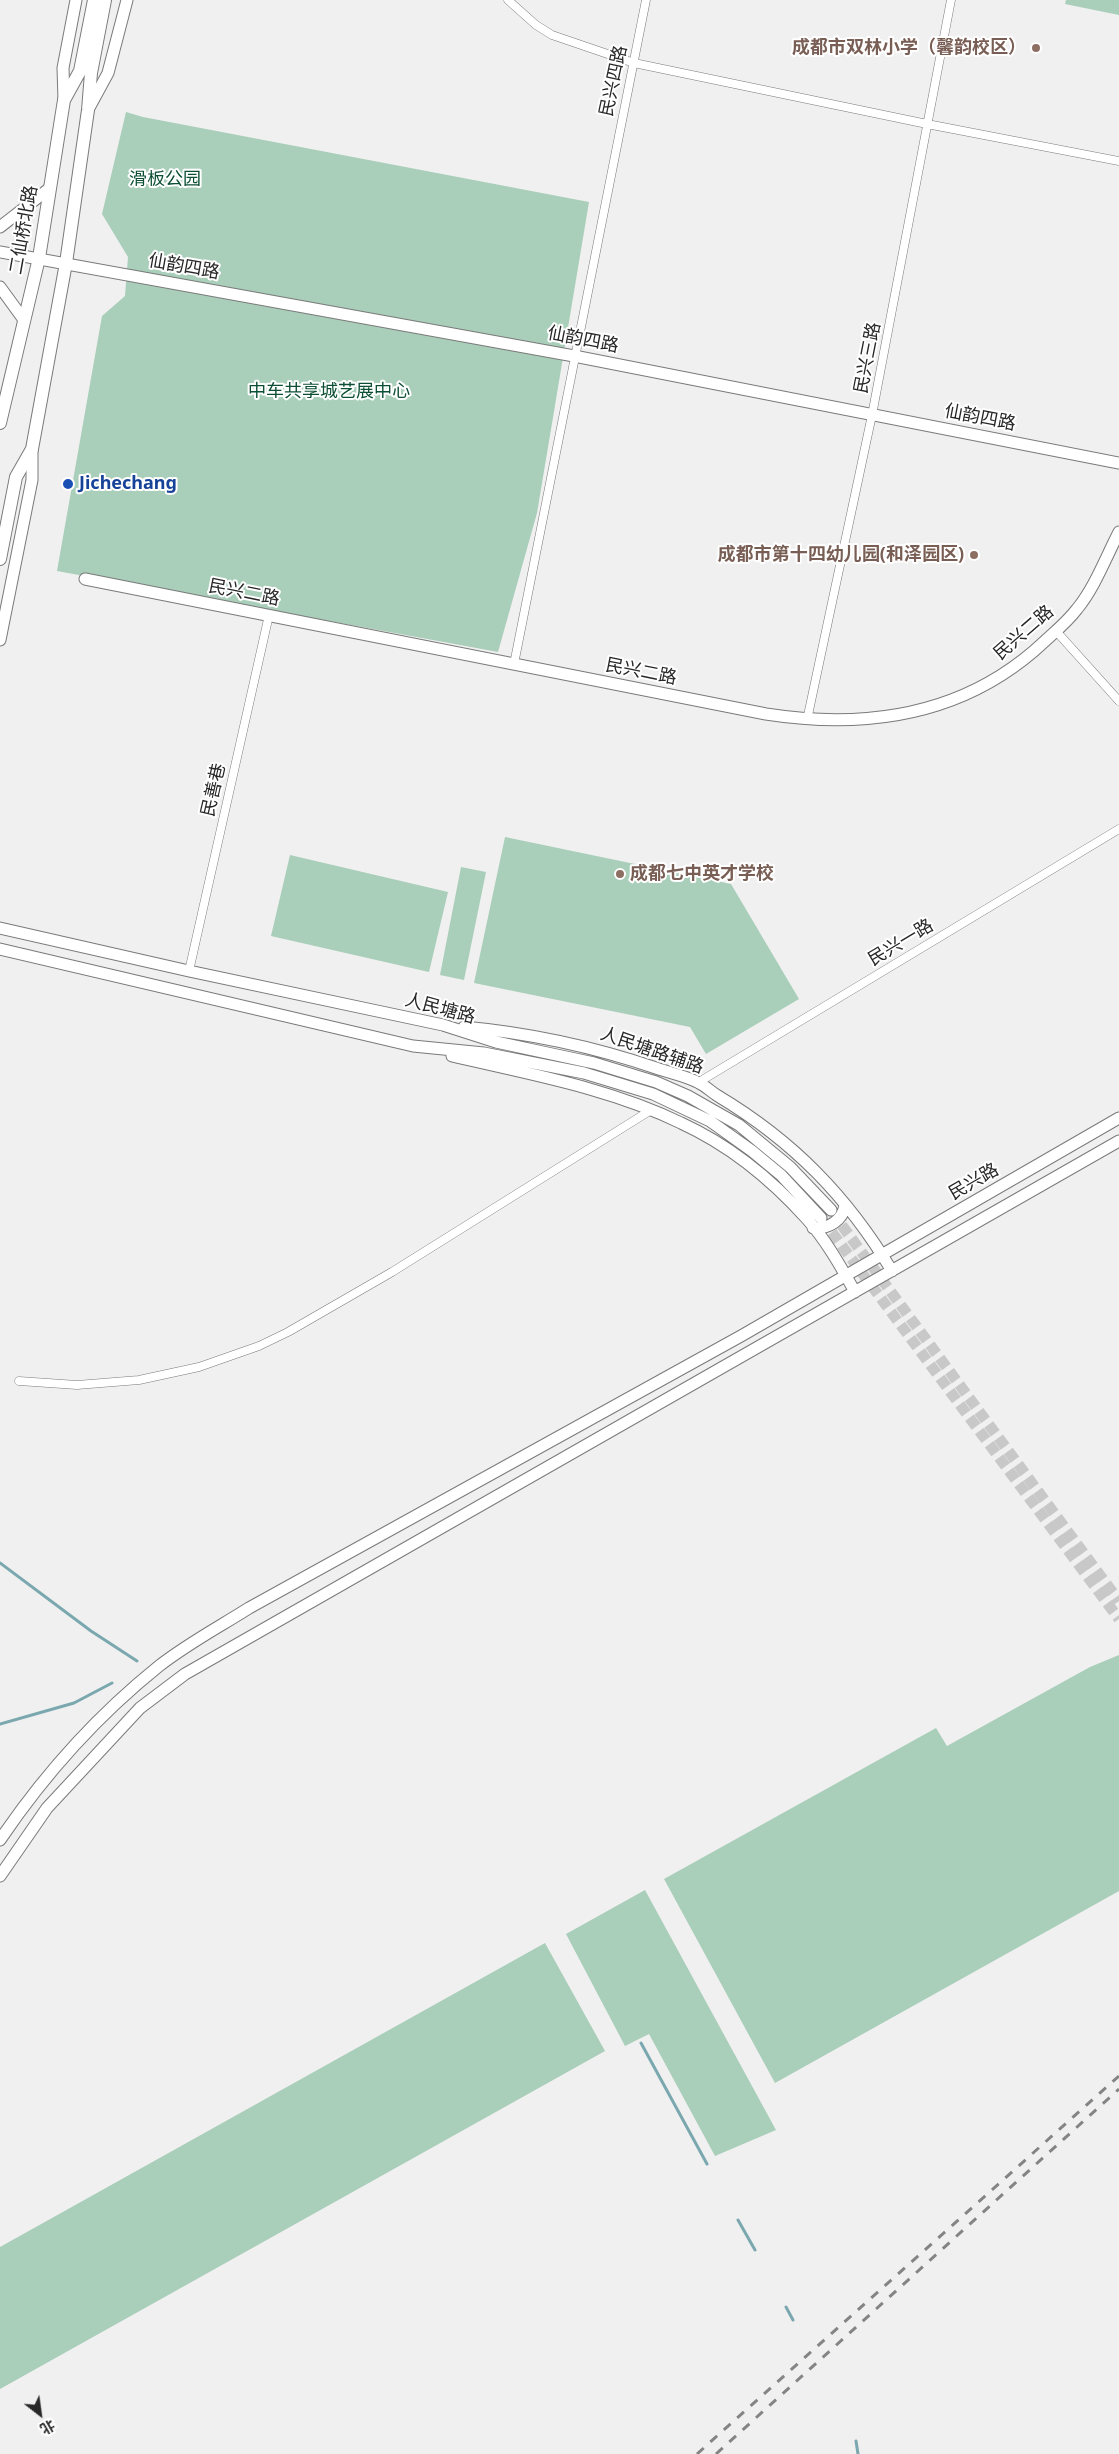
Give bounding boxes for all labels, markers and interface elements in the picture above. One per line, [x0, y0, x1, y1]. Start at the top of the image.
place label: 成都市双林小学（馨韵校区） [792, 37, 1026, 59]
marker: 成都市双林小学（馨韵校区） [1030, 42, 1042, 54]
street label: 民兴四路 [596, 44, 632, 118]
park label: 滑板公园 [129, 169, 201, 191]
street label: 二仙桥北路 [6, 184, 42, 276]
street label: 仙韵四路 [147, 250, 221, 284]
street label: 民兴三路 [851, 321, 885, 395]
street label: 仙韵四路 [546, 323, 620, 357]
park label: 中车共享城艺展中心 [248, 381, 410, 403]
street label: 仙韵四路 [943, 401, 1017, 435]
place label: Jichechang [79, 473, 177, 495]
marker: Jichechang [61, 477, 75, 491]
place label: 成都市第十四幼儿园(和泽园区) [718, 544, 964, 566]
marker: 成都市第十四幼儿园(和泽园区) [968, 549, 980, 561]
street label: 民兴二路 [207, 576, 281, 610]
street label: 民兴二路 [990, 601, 1058, 665]
street label: 民兴二路 [604, 655, 678, 689]
street label: 民善巷 [197, 761, 231, 819]
place label: 成都七中英才学校 [630, 863, 774, 885]
marker: 成都七中英才学校 [614, 868, 626, 880]
street label: 民兴一路 [865, 915, 937, 971]
street label: 人民塘路 [402, 989, 478, 1029]
street label: 人民塘路辅路 [597, 1023, 707, 1079]
street label: 民兴路 [945, 1159, 1003, 1205]
north arrow [15, 2389, 65, 2439]
text: 北 [37, 2416, 59, 2439]

